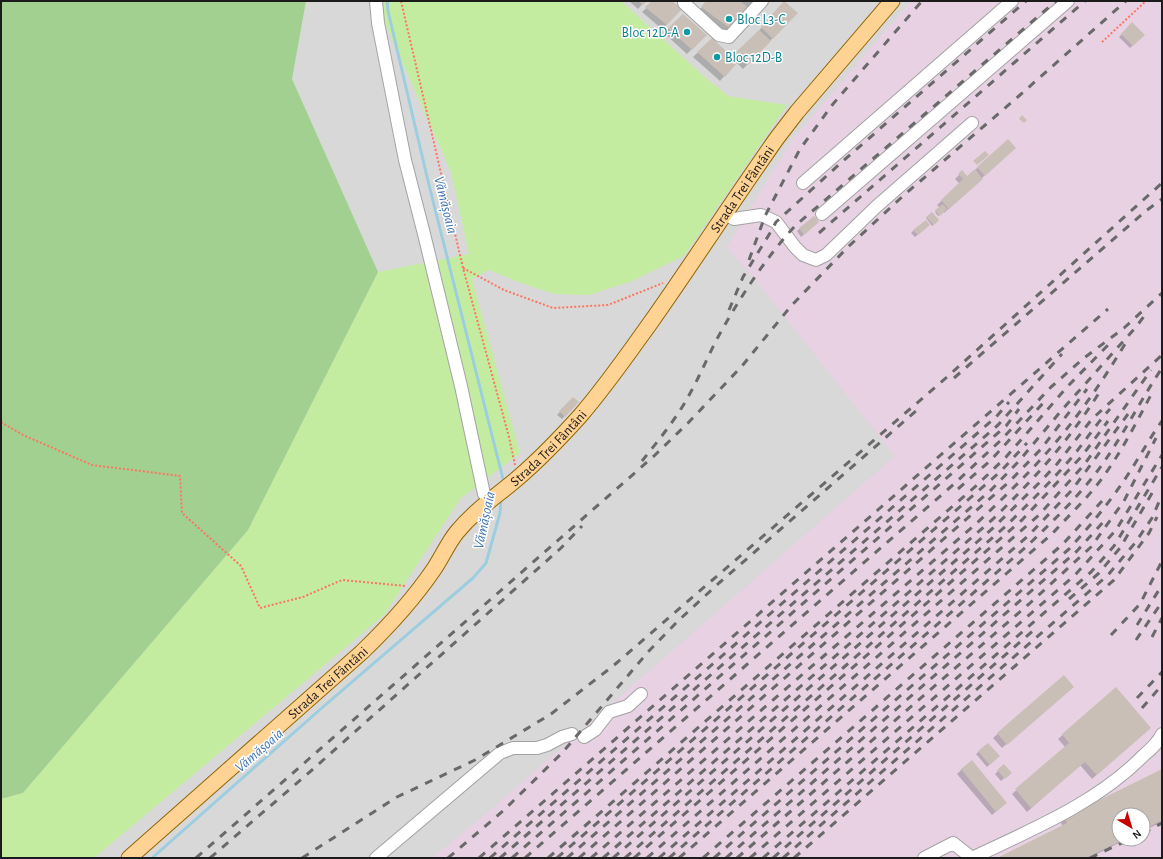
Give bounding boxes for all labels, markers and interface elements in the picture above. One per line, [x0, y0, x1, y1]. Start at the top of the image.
place label: Bloc L3-C [737, 13, 786, 27]
marker: Bloc L3-C [724, 14, 734, 24]
place label: Bloc 12D-A [622, 26, 679, 40]
marker: Bloc 12D-A [682, 27, 692, 37]
place label: Bloc 12D-B [725, 51, 782, 65]
marker: Bloc 12D-B [712, 52, 722, 62]
street label: Strada Trei Fântâni [708, 144, 777, 235]
water label: Vămășoaia [430, 175, 460, 236]
street label: Strada Trei Fântâni [508, 408, 590, 489]
water label: Vămășoaia [471, 490, 499, 550]
street label: Strada Trei Fântâni [286, 644, 371, 722]
water label: Vămășoaia [232, 726, 287, 776]
north arrow [1111, 807, 1151, 847]
text: N [1130, 828, 1143, 841]

